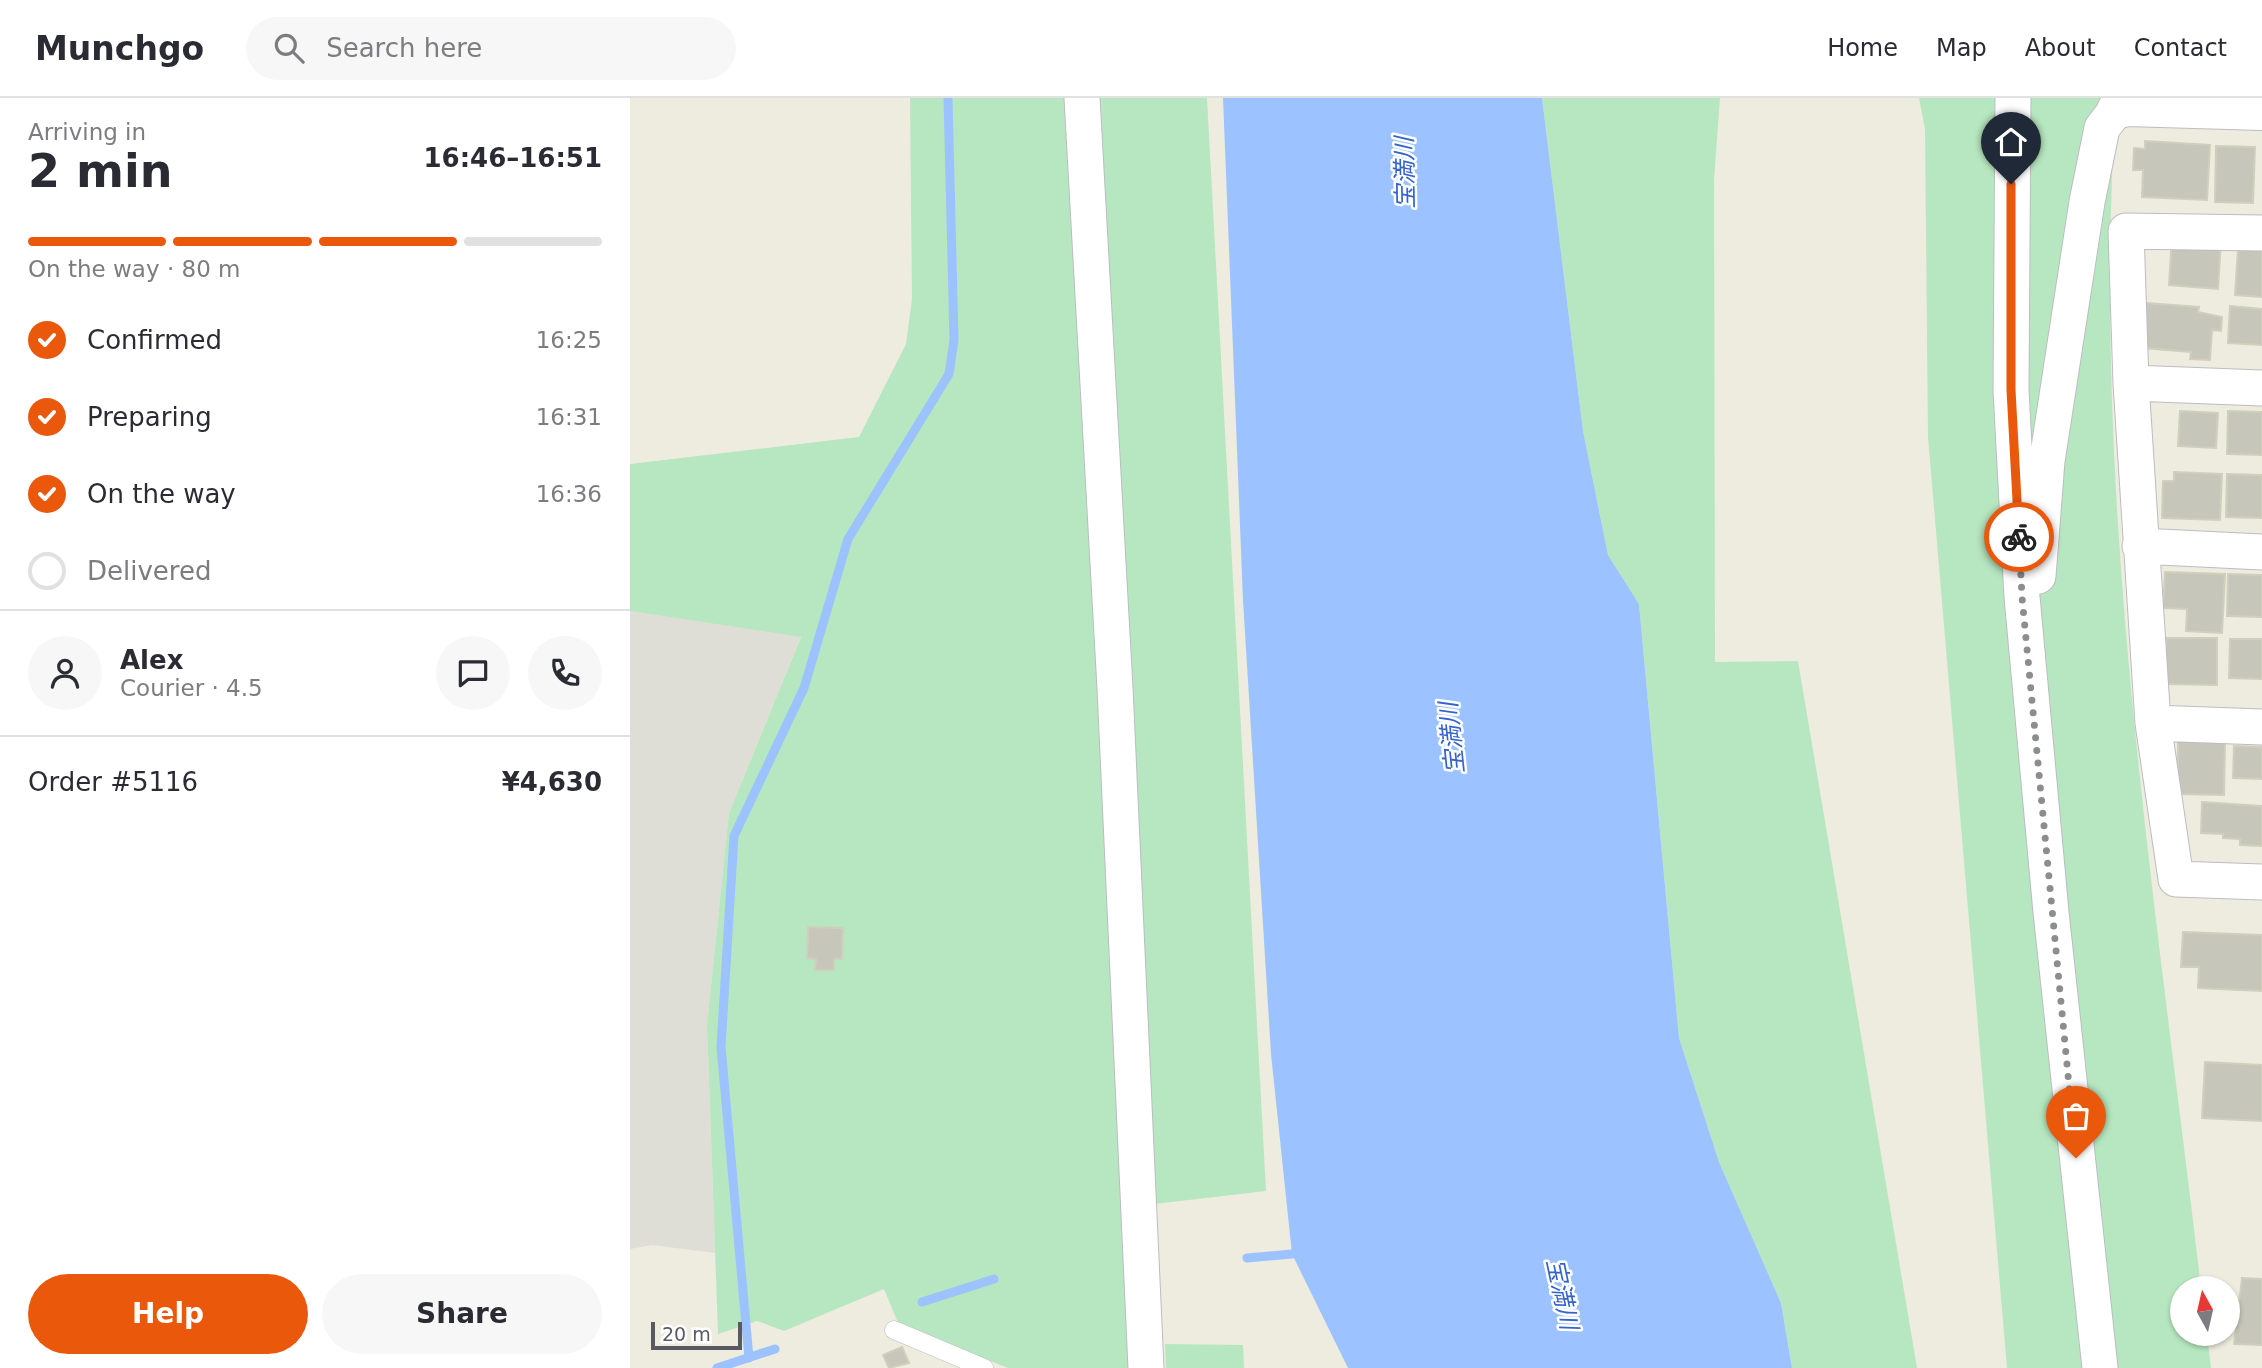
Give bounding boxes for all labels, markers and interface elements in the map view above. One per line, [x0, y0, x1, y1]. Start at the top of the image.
search box [246, 17, 736, 80]
text: Munchgo [35, 29, 204, 68]
icon: search [270, 29, 308, 67]
text: Search here [326, 33, 482, 63]
text: Home [1827, 34, 1898, 62]
text: Map [1936, 34, 1987, 62]
text: About [2025, 34, 2096, 62]
text: Contact [2134, 34, 2227, 62]
pin [1981, 112, 2041, 184]
text: Arriving in [28, 119, 146, 145]
icon: home [1992, 123, 2030, 161]
water label: 宝満川 [1390, 134, 1420, 209]
text: 16:46–16:51 [423, 143, 602, 173]
text: 2 min [28, 144, 172, 198]
text: On the way · 80 m [28, 256, 240, 282]
icon: check [28, 321, 66, 359]
text: Confirmed [87, 325, 222, 355]
text: 16:25 [536, 327, 602, 353]
icon: check [28, 398, 66, 436]
text: Preparing [87, 402, 212, 432]
text: 16:31 [536, 404, 602, 430]
icon: check [28, 475, 66, 513]
text: On the way [87, 479, 236, 509]
text: 16:36 [536, 481, 602, 507]
courier [1984, 502, 2054, 572]
icon: bike [2000, 518, 2038, 556]
text: Delivered [87, 556, 211, 586]
button: person [28, 636, 102, 710]
button: chat [436, 636, 510, 710]
button: phone [528, 636, 602, 710]
text: Alex [120, 645, 183, 675]
text: Courier · 4.5 [120, 675, 263, 701]
water label: 宝満川 [1434, 698, 1470, 775]
text: Order #5116 [28, 767, 198, 797]
text: ¥4,630 [502, 767, 602, 797]
pin [2046, 1086, 2106, 1158]
icon: bag [2057, 1097, 2095, 1135]
water label: 宝満川 [1541, 1256, 1584, 1335]
button: Help [28, 1274, 308, 1354]
button: Share [322, 1274, 602, 1354]
north arrow [2170, 1276, 2240, 1346]
map controls [2170, 1276, 2240, 1346]
scale bar [651, 1319, 742, 1351]
text: 20 m [662, 1323, 711, 1345]

